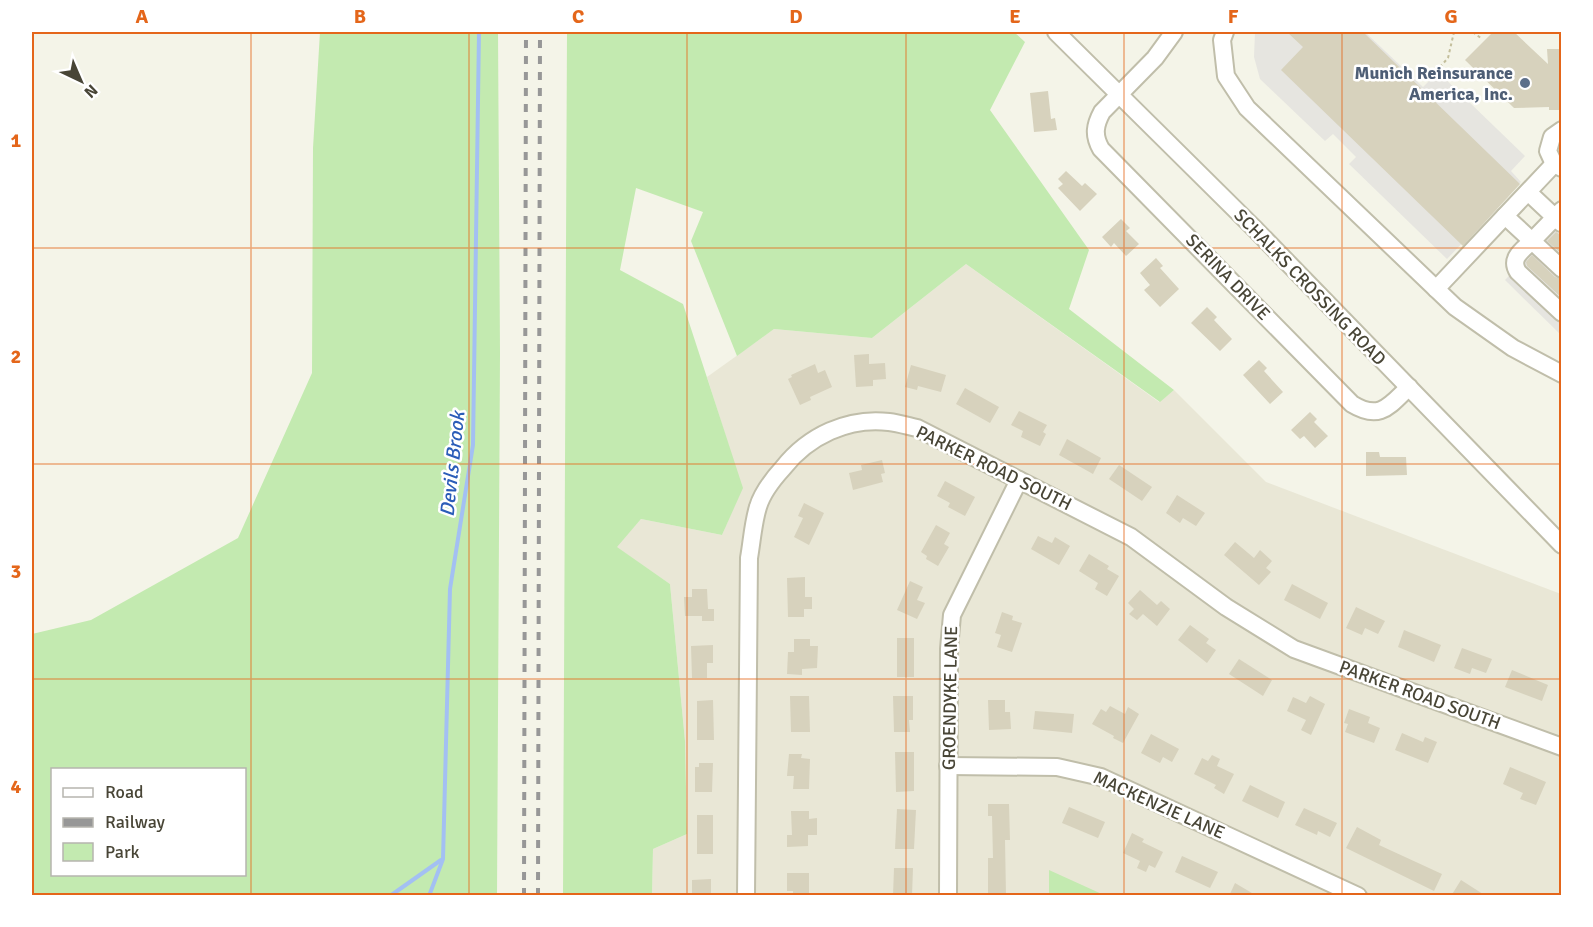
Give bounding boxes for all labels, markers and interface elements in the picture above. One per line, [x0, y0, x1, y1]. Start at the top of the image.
text: A [136, 4, 149, 29]
text: B [354, 4, 366, 29]
text: C [572, 4, 584, 29]
text: D [789, 4, 803, 29]
text: E [1009, 4, 1021, 29]
text: F [1228, 4, 1239, 29]
text: G [1444, 4, 1458, 29]
north arrow [51, 51, 111, 111]
place label: Munich Reinsurance America, Inc. [1354, 62, 1513, 105]
marker: Munich Reinsurance America, Inc. [1518, 76, 1532, 90]
text: N [80, 80, 102, 102]
text: 1 [11, 128, 22, 153]
street label: SCHALKS CROSSING ROAD [1230, 204, 1390, 370]
street label: SERINA DRIVE [1181, 229, 1275, 325]
text: 2 [11, 344, 21, 369]
water label: Devils Brook [435, 408, 471, 518]
street label: PARKER ROAD SOUTH [913, 421, 1075, 515]
text: 3 [11, 559, 21, 584]
street label: GROENDYKE LANE [938, 626, 962, 770]
street label: PARKER ROAD SOUTH [1336, 656, 1504, 734]
street label: MACKENZIE LANE [1090, 766, 1228, 844]
legend [51, 768, 246, 876]
text: 4 [11, 774, 22, 799]
text: Road [105, 781, 144, 803]
text: Railway [105, 811, 166, 833]
text: Park [105, 841, 140, 863]

